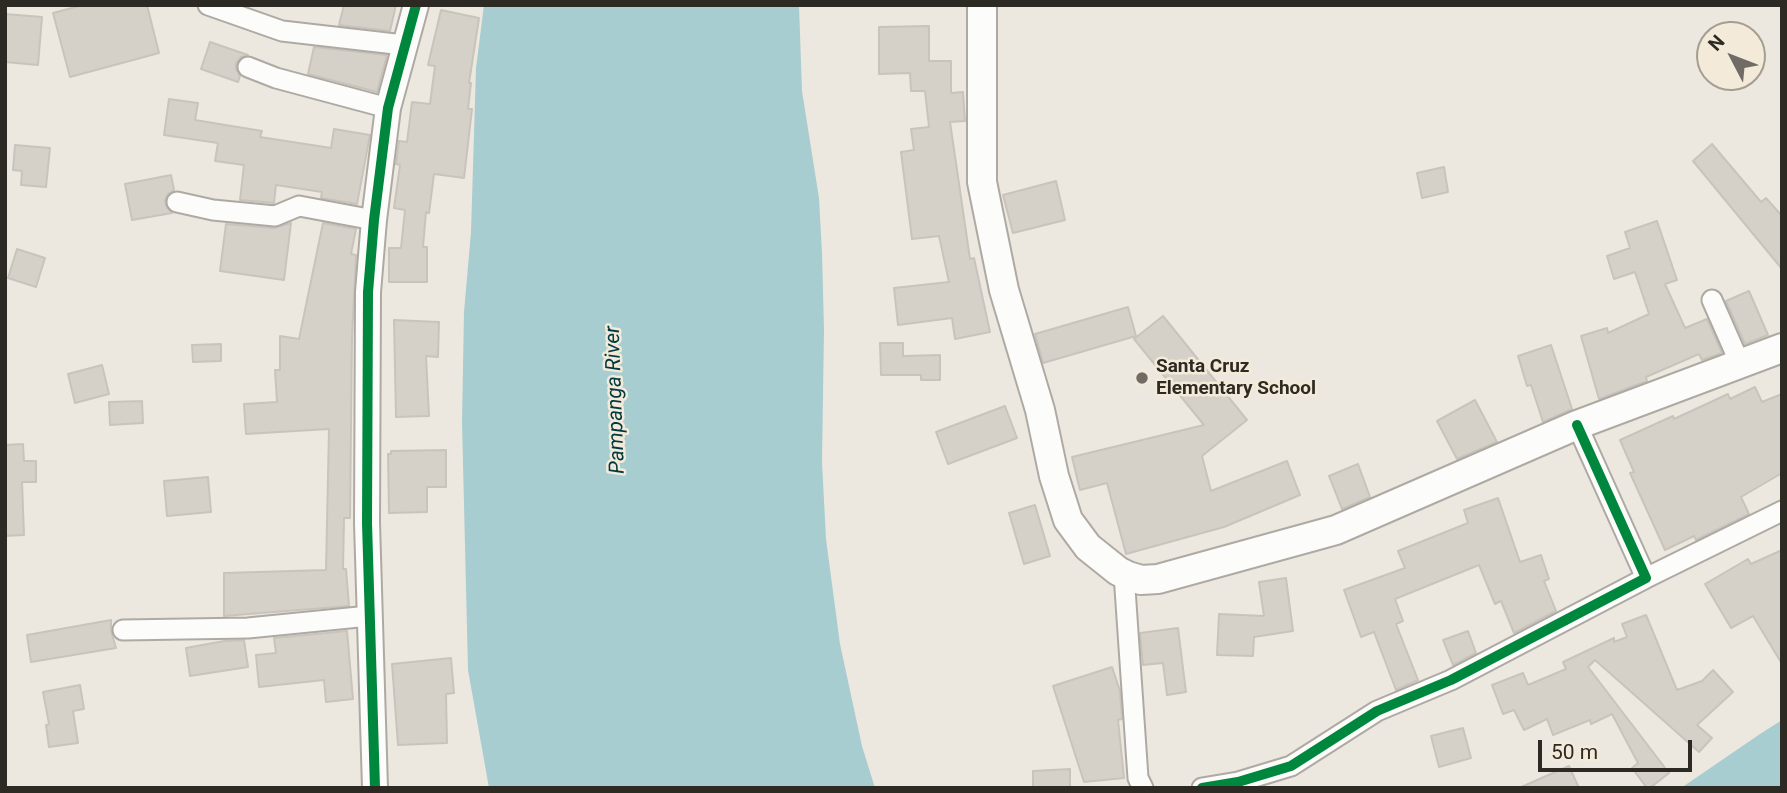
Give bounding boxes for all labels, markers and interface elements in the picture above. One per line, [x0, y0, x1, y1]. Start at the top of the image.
north arrow [1696, 21, 1766, 91]
text: N [1703, 30, 1730, 56]
water label: Pampanga River [601, 326, 631, 474]
place label: Santa Cruz Elementary School [1156, 356, 1316, 400]
marker: Santa Cruz Elementary School [1134, 370, 1150, 386]
scale bar [1542, 726, 1696, 770]
text: 50 m [1551, 740, 1598, 764]

